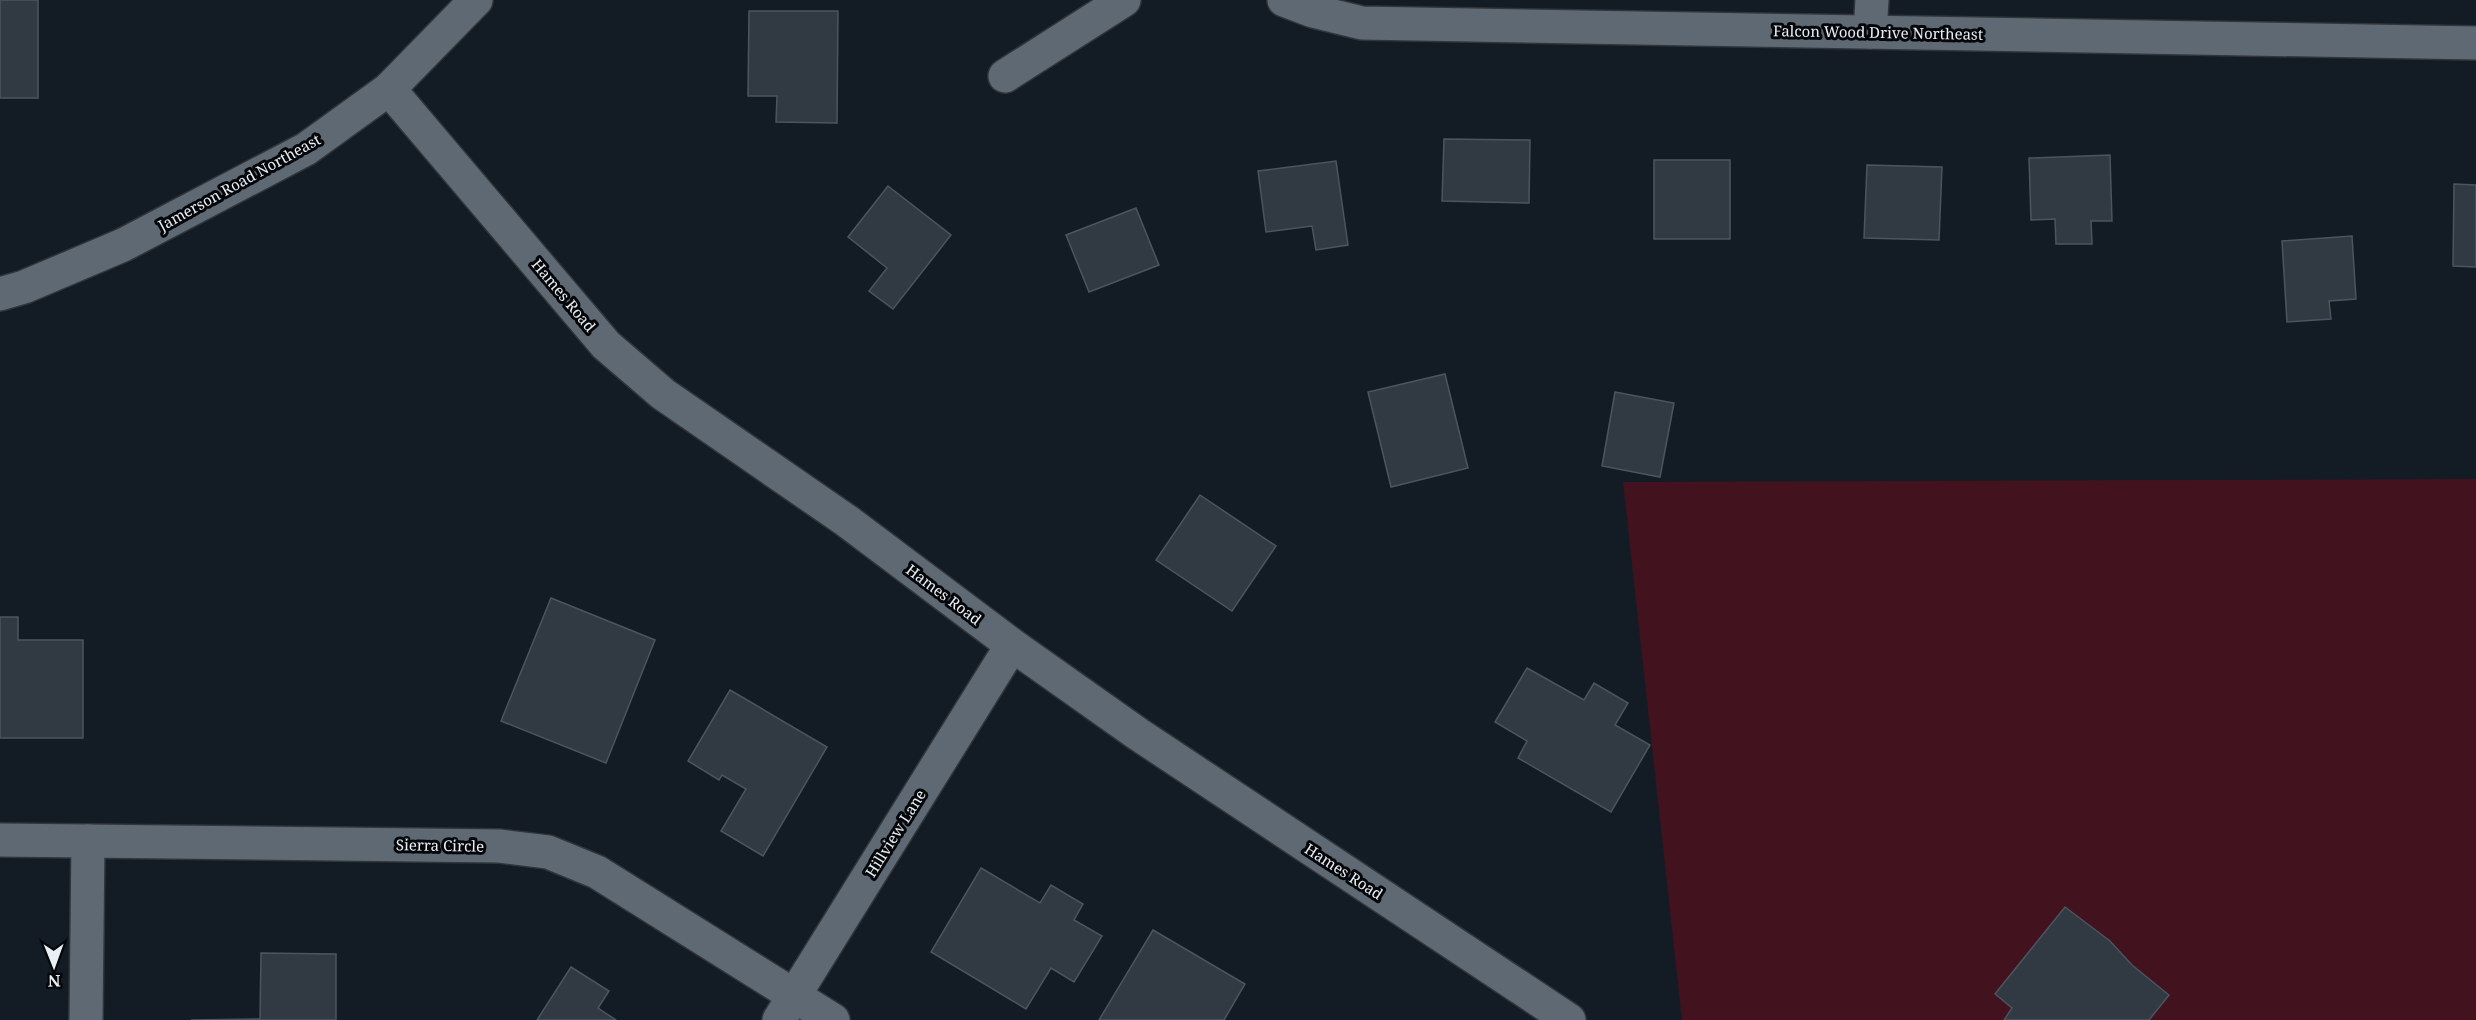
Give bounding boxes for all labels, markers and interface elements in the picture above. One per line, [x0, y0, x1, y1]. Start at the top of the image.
street label: Falcon Wood Drive Northeast [1773, 20, 1983, 44]
street label: Jamerson Road Northeast [153, 129, 324, 235]
street label: Hames Road [528, 254, 600, 336]
street label: Hames Road [902, 559, 986, 629]
street label: Hillview Lane [860, 785, 930, 881]
street label: Sierra Circle [396, 834, 484, 856]
street label: Hames Road [1301, 838, 1387, 904]
north arrow [24, 936, 84, 996]
text: N [47, 970, 61, 992]

